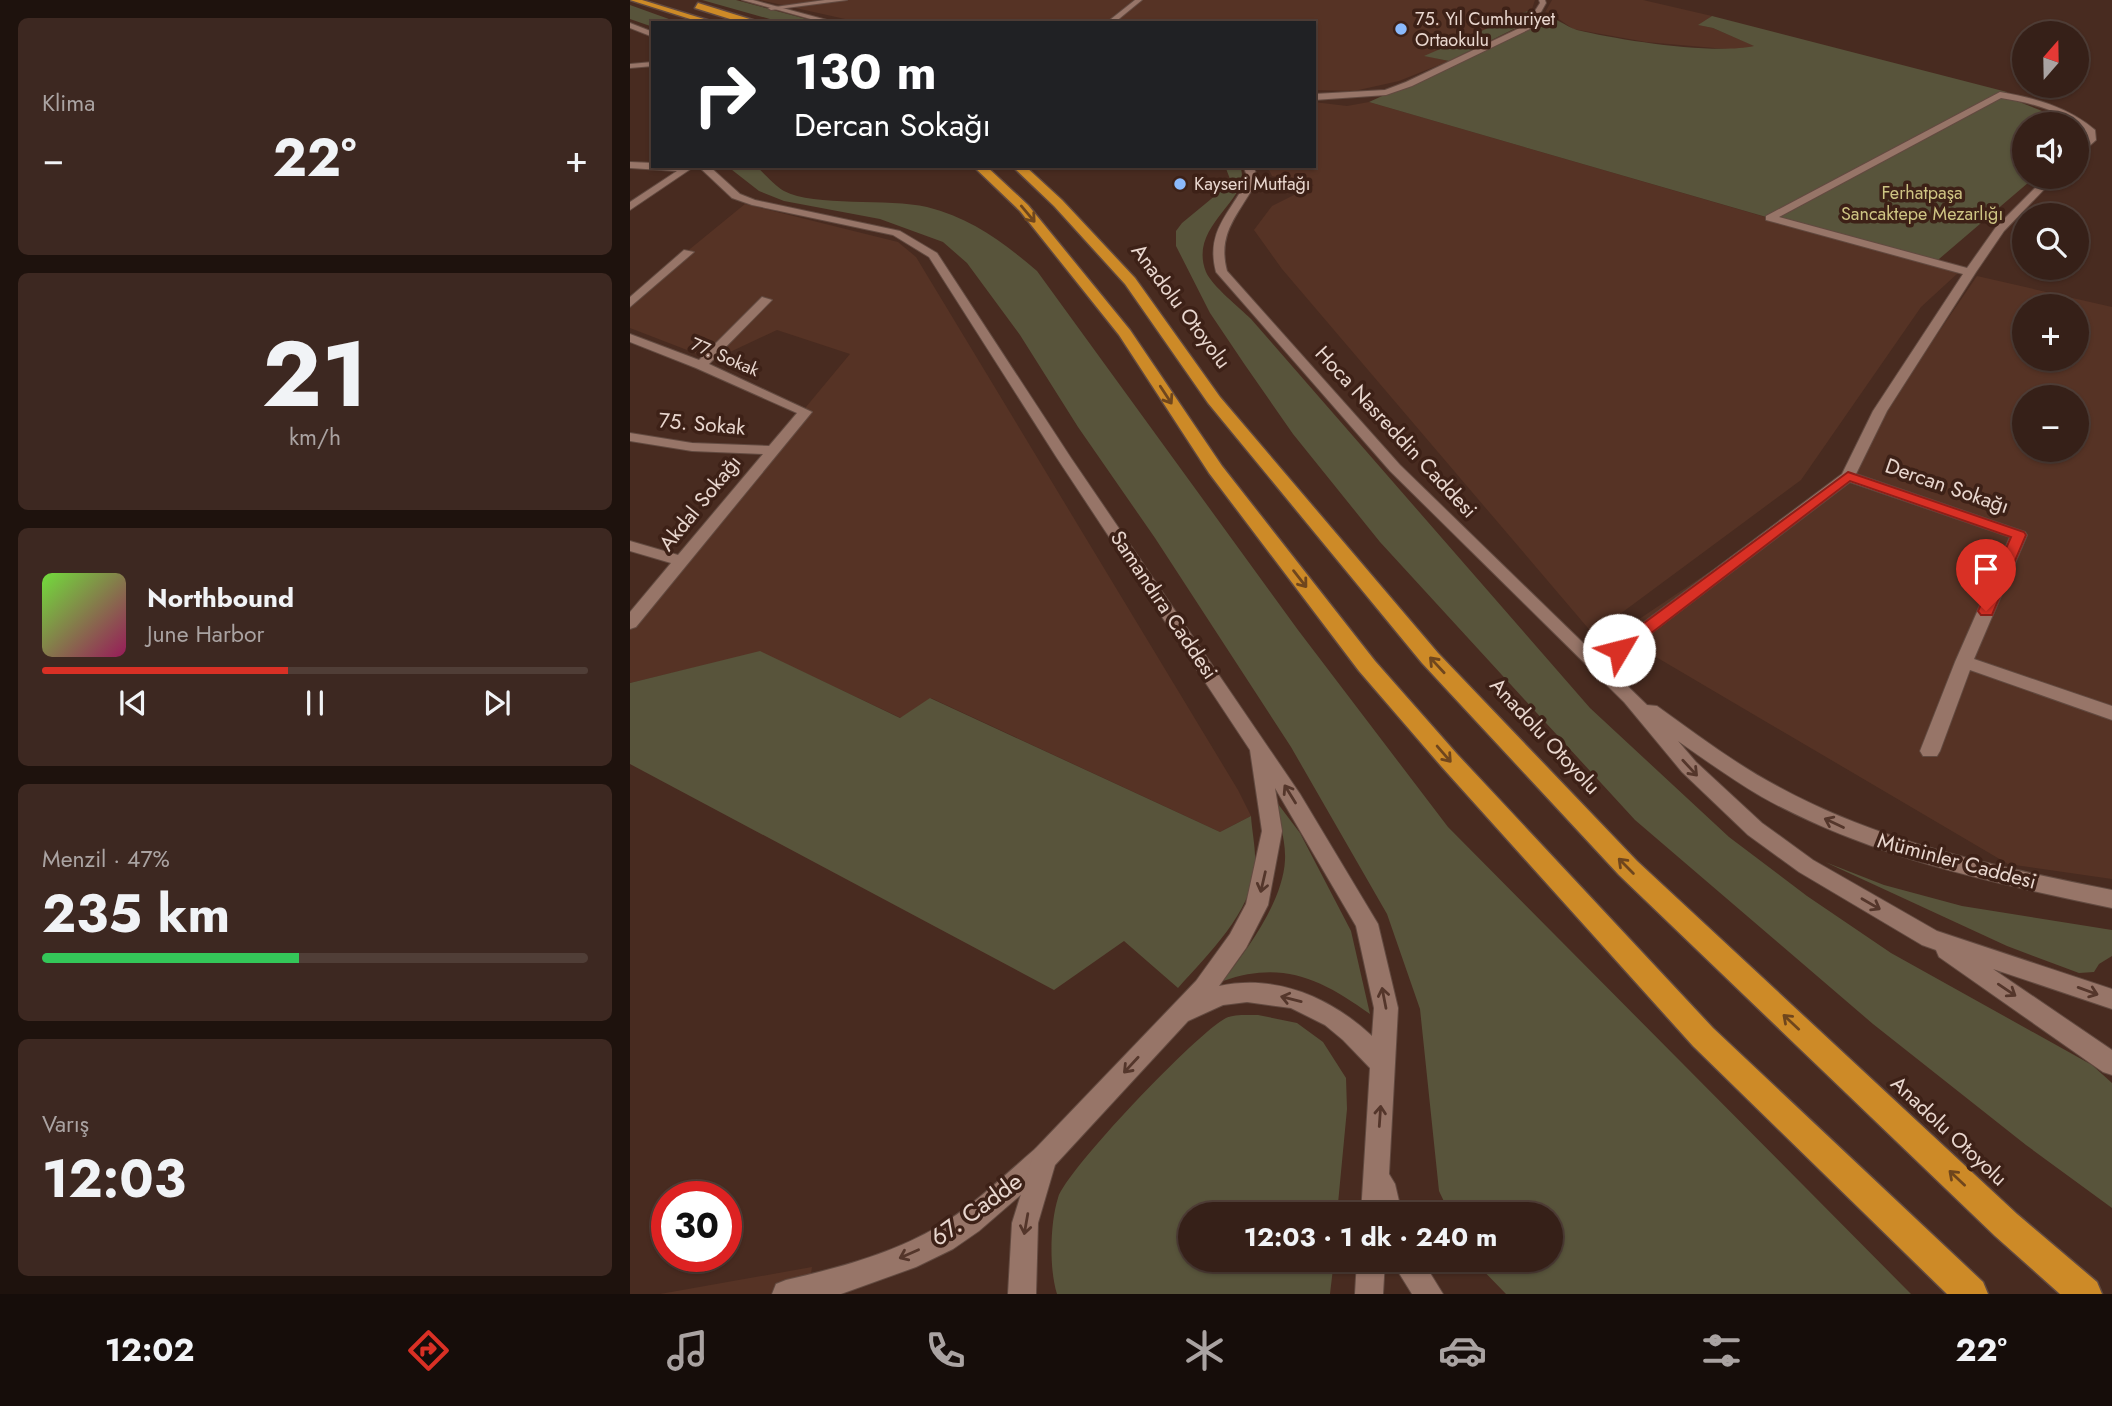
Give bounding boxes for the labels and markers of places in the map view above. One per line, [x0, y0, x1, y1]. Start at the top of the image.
place label: 75. Yıl Cumhuriyet Ortaokulu [1415, 6, 1556, 53]
marker: 75. Yıl Cumhuriyet Ortaokulu [1393, 21, 1409, 37]
place label: Kayseri Mutfağı [1194, 171, 1311, 197]
marker: Kayseri Mutfağı [1172, 176, 1188, 192]
pin [1956, 539, 2016, 611]

